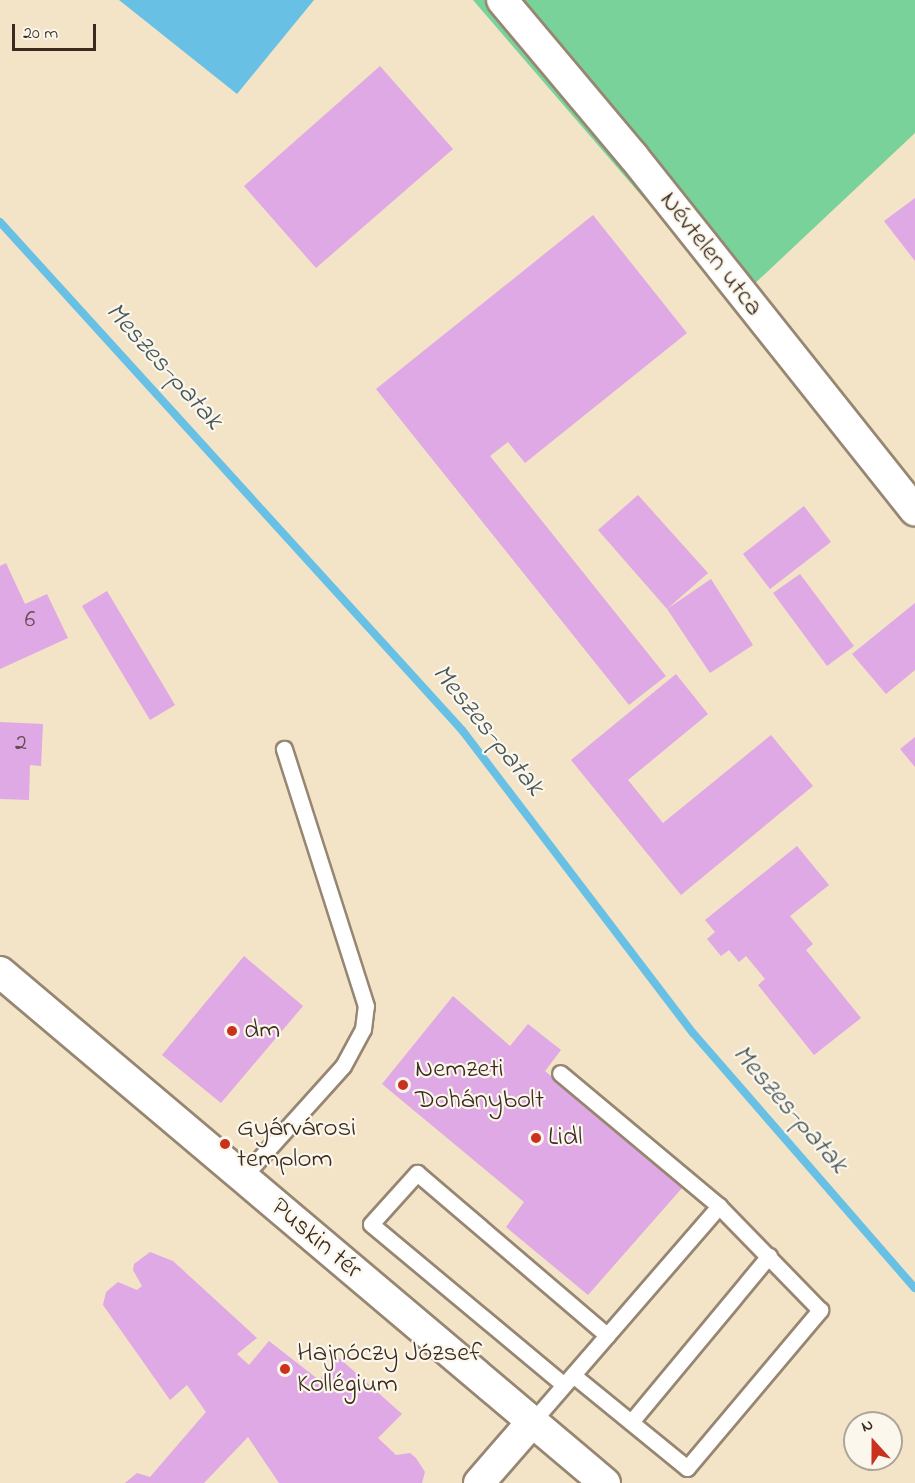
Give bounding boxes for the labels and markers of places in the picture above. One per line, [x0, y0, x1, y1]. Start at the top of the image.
place label: dm [244, 1015, 280, 1047]
marker: dm [225, 1024, 239, 1038]
place label: Nemzeti Dohánybolt [415, 1053, 544, 1116]
marker: Nemzeti Dohánybolt [396, 1078, 410, 1092]
place label: Gyárvárosi templom [237, 1112, 356, 1175]
place label: Lidl [548, 1122, 583, 1154]
marker: Lidl [529, 1131, 543, 1145]
marker: Gyárvárosi templom [218, 1137, 232, 1151]
place label: Hajnóczy József Kollégium [297, 1337, 482, 1400]
marker: Hajnóczy József Kollégium [278, 1362, 292, 1376]

